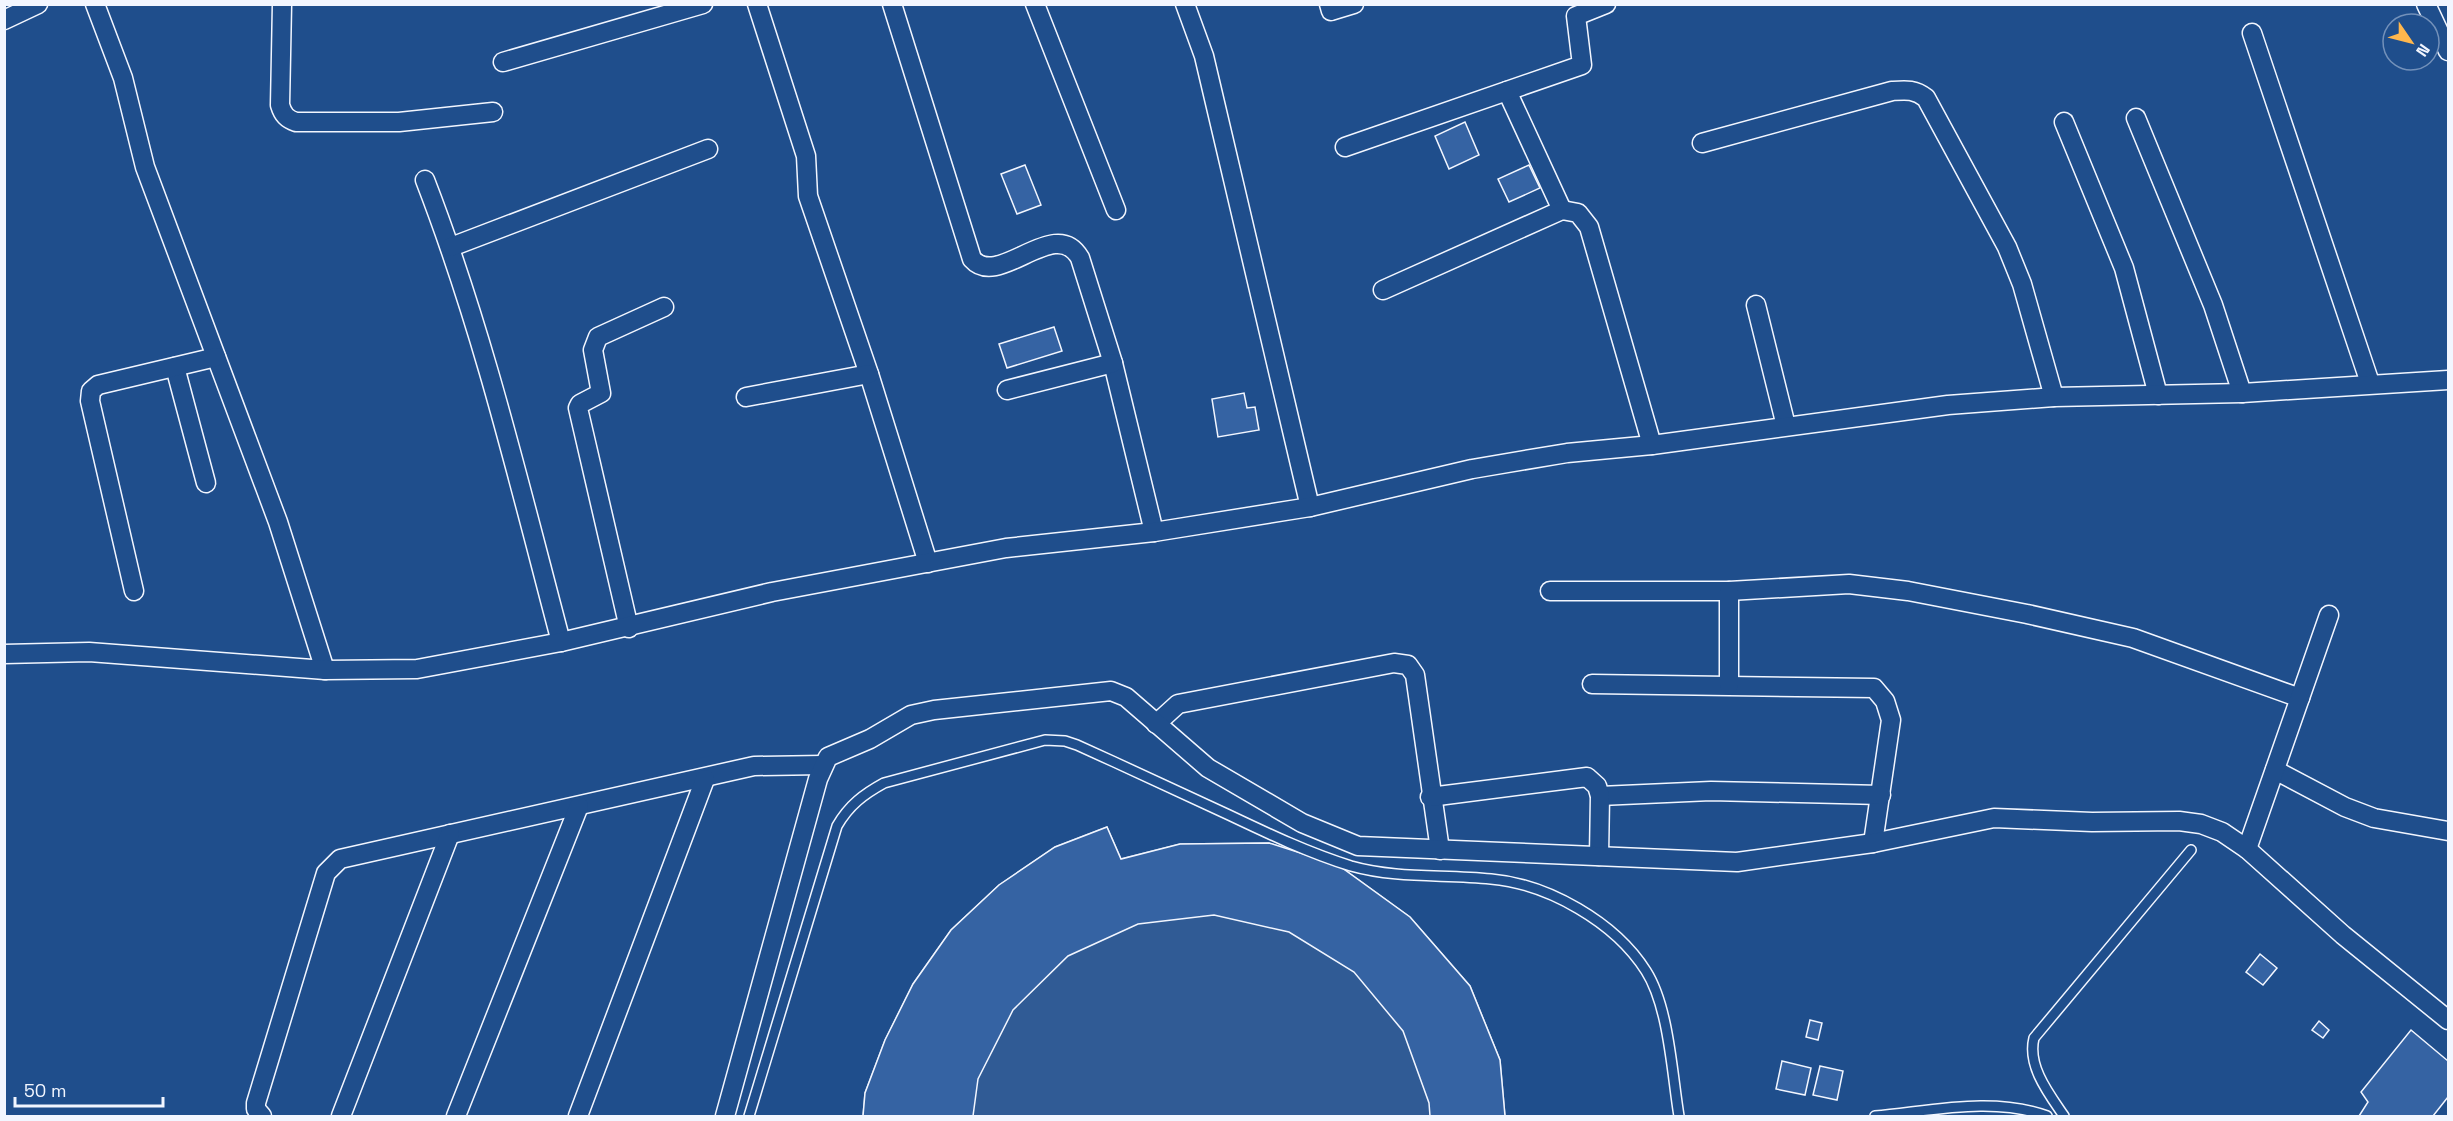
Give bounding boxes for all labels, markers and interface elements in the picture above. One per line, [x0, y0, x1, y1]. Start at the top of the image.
north arrow [2381, 12, 2441, 72]
text: N [2411, 40, 2435, 61]
scale bar [15, 1070, 164, 1108]
text: 50 m [24, 1079, 66, 1102]

